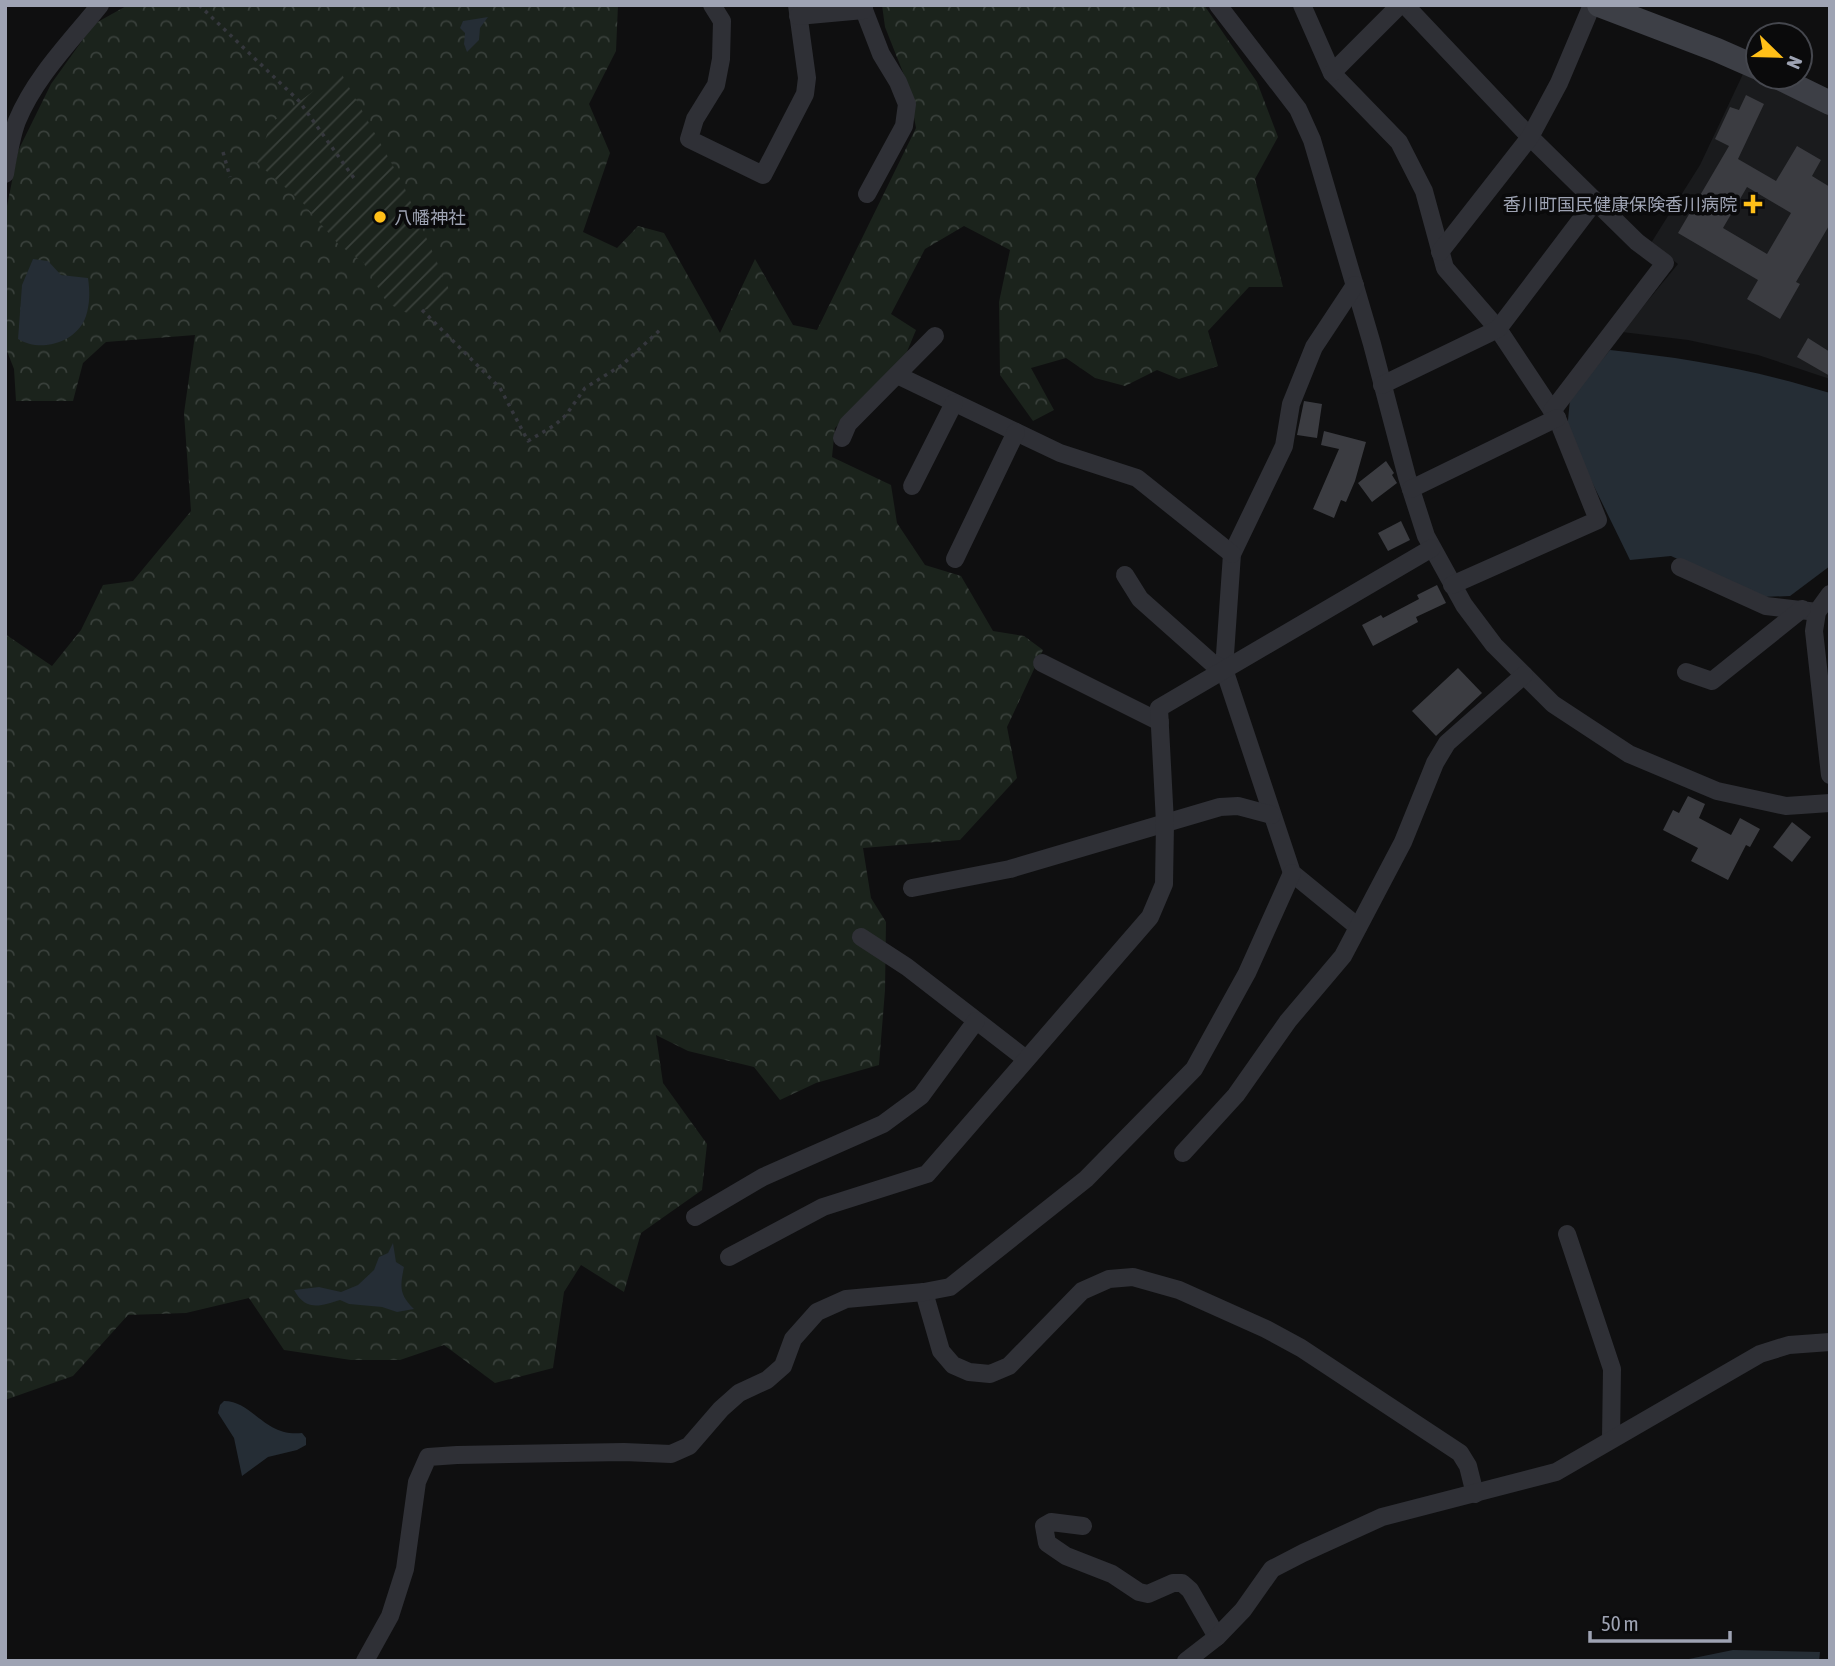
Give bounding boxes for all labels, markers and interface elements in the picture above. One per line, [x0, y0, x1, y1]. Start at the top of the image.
north arrow [1744, 21, 1814, 91]
text: N [1782, 53, 1807, 72]
place label: 香川町国民健康保険香川病院 [1503, 194, 1737, 215]
marker: 香川町国民健康保険香川病院 [1743, 194, 1763, 214]
place label: 八幡神社 [394, 207, 466, 228]
marker: 八幡神社 [372, 209, 388, 225]
scale bar [1590, 1600, 1730, 1644]
text: 50 m [1601, 1611, 1639, 1635]

